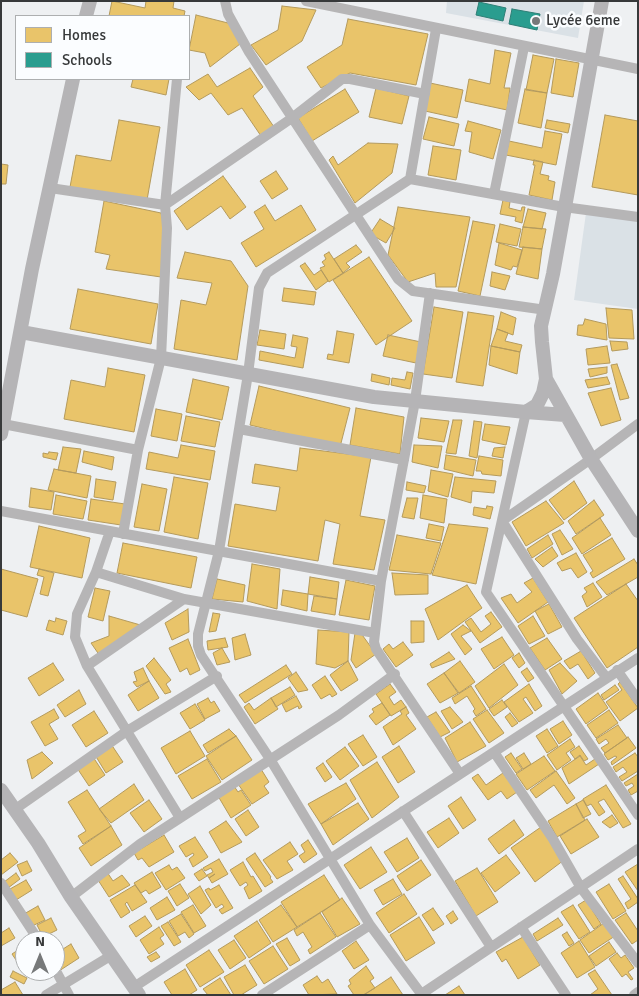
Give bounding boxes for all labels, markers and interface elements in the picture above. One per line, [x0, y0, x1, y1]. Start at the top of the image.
place label: Lycée 6eme [546, 12, 620, 30]
legend [15, 15, 190, 80]
marker: Lycée 6eme [530, 15, 542, 27]
text: Homes [62, 26, 106, 44]
text: Schools [62, 51, 112, 69]
north arrow [15, 931, 65, 981]
text: N [35, 933, 45, 950]

